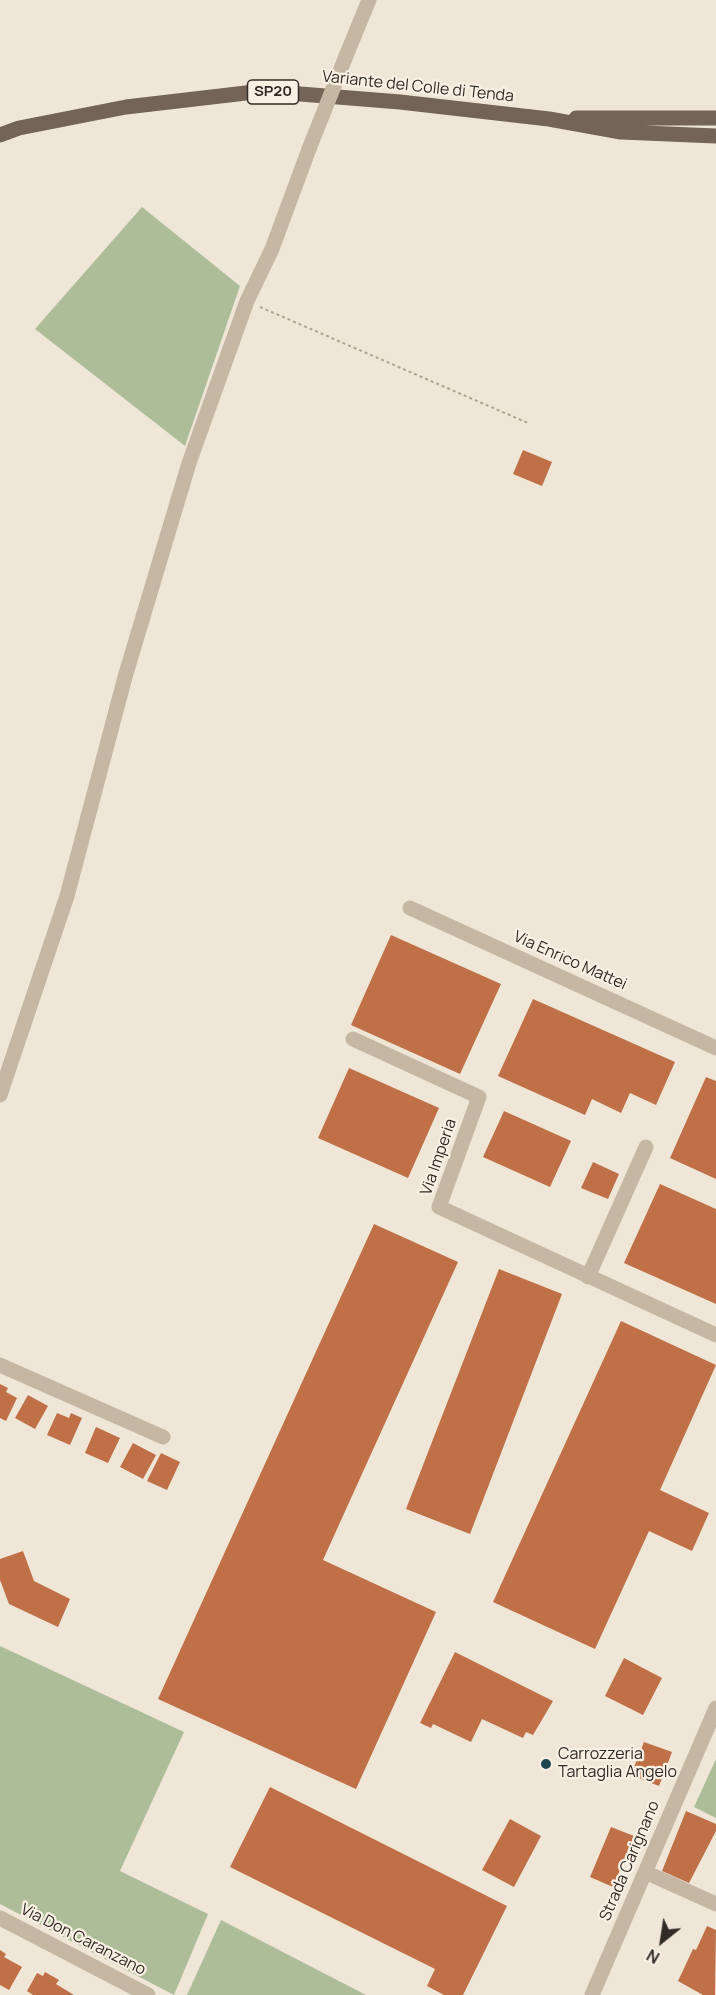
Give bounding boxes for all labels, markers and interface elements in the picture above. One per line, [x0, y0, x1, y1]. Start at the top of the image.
street label: Variante del Colle di Tenda [321, 67, 515, 107]
road number: SP20 [248, 80, 298, 104]
street label: Via Enrico Mattei [510, 927, 630, 995]
street label: Via Imperia [417, 1116, 461, 1198]
place label: Carrozzeria Tartaglia Angelo [558, 1745, 677, 1783]
marker: Carrozzeria Tartaglia Angelo [539, 1757, 553, 1771]
street label: Strada Carignano [596, 1798, 664, 1924]
street label: Via Don Caranzano [17, 1900, 149, 1980]
north arrow [632, 1911, 692, 1971]
text: N [643, 1944, 663, 1969]

